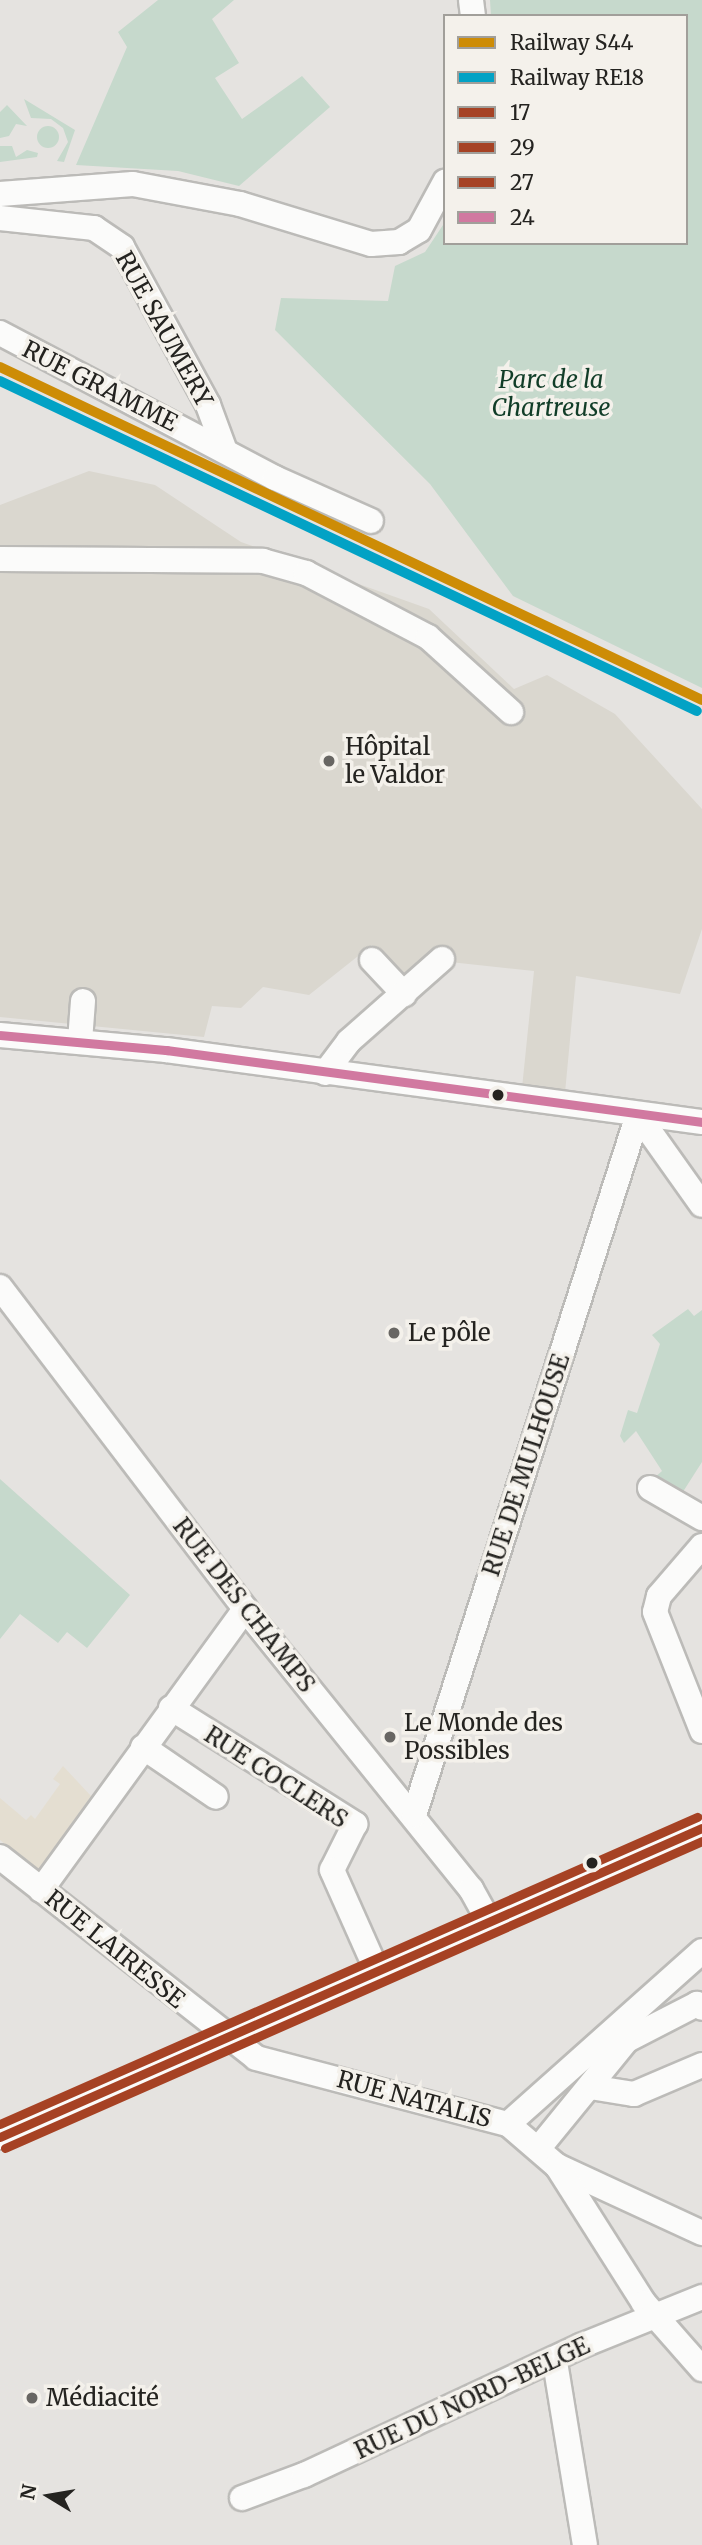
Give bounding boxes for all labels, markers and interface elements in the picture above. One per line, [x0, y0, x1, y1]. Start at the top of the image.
legend [443, 14, 688, 245]
text: Railway S44 [510, 29, 633, 56]
text: Railway RE18 [510, 64, 644, 91]
text: 17 [510, 99, 530, 126]
text: 29 [510, 134, 535, 161]
text: 27 [510, 169, 534, 196]
text: 24 [510, 204, 535, 231]
street label: RUE SAUMERY [109, 246, 219, 412]
street label: RUE GRAMME [18, 335, 182, 437]
park label: Parc de la Chartreuse [491, 366, 611, 422]
place label: Hôpital le Valdor [345, 733, 445, 789]
marker: Hôpital le Valdor [319, 751, 339, 771]
unlabelled marker [491, 1088, 505, 1102]
place label: Le pôle [408, 1319, 491, 1347]
marker: Le pôle [386, 1325, 402, 1341]
street label: RUE DE MULHOUSE [476, 1350, 576, 1580]
street label: RUE DES CHAMPS [167, 1512, 321, 1698]
place label: Le Monde des Possibles [404, 1709, 563, 1765]
street label: RUE COCLERS [199, 1720, 353, 1834]
marker: Le Monde des Possibles [382, 1729, 398, 1745]
unlabelled marker [585, 1856, 599, 1870]
street label: RUE LAIRESSE [39, 1884, 191, 2014]
street label: RUE NATALIS [334, 2065, 494, 2133]
street label: RUE DU NORD-BELGE [350, 2331, 594, 2465]
place label: Médiacité [46, 2384, 159, 2412]
marker: Médiacité [24, 2390, 40, 2406]
north arrow [14, 2461, 84, 2531]
text: N [15, 2482, 42, 2502]

